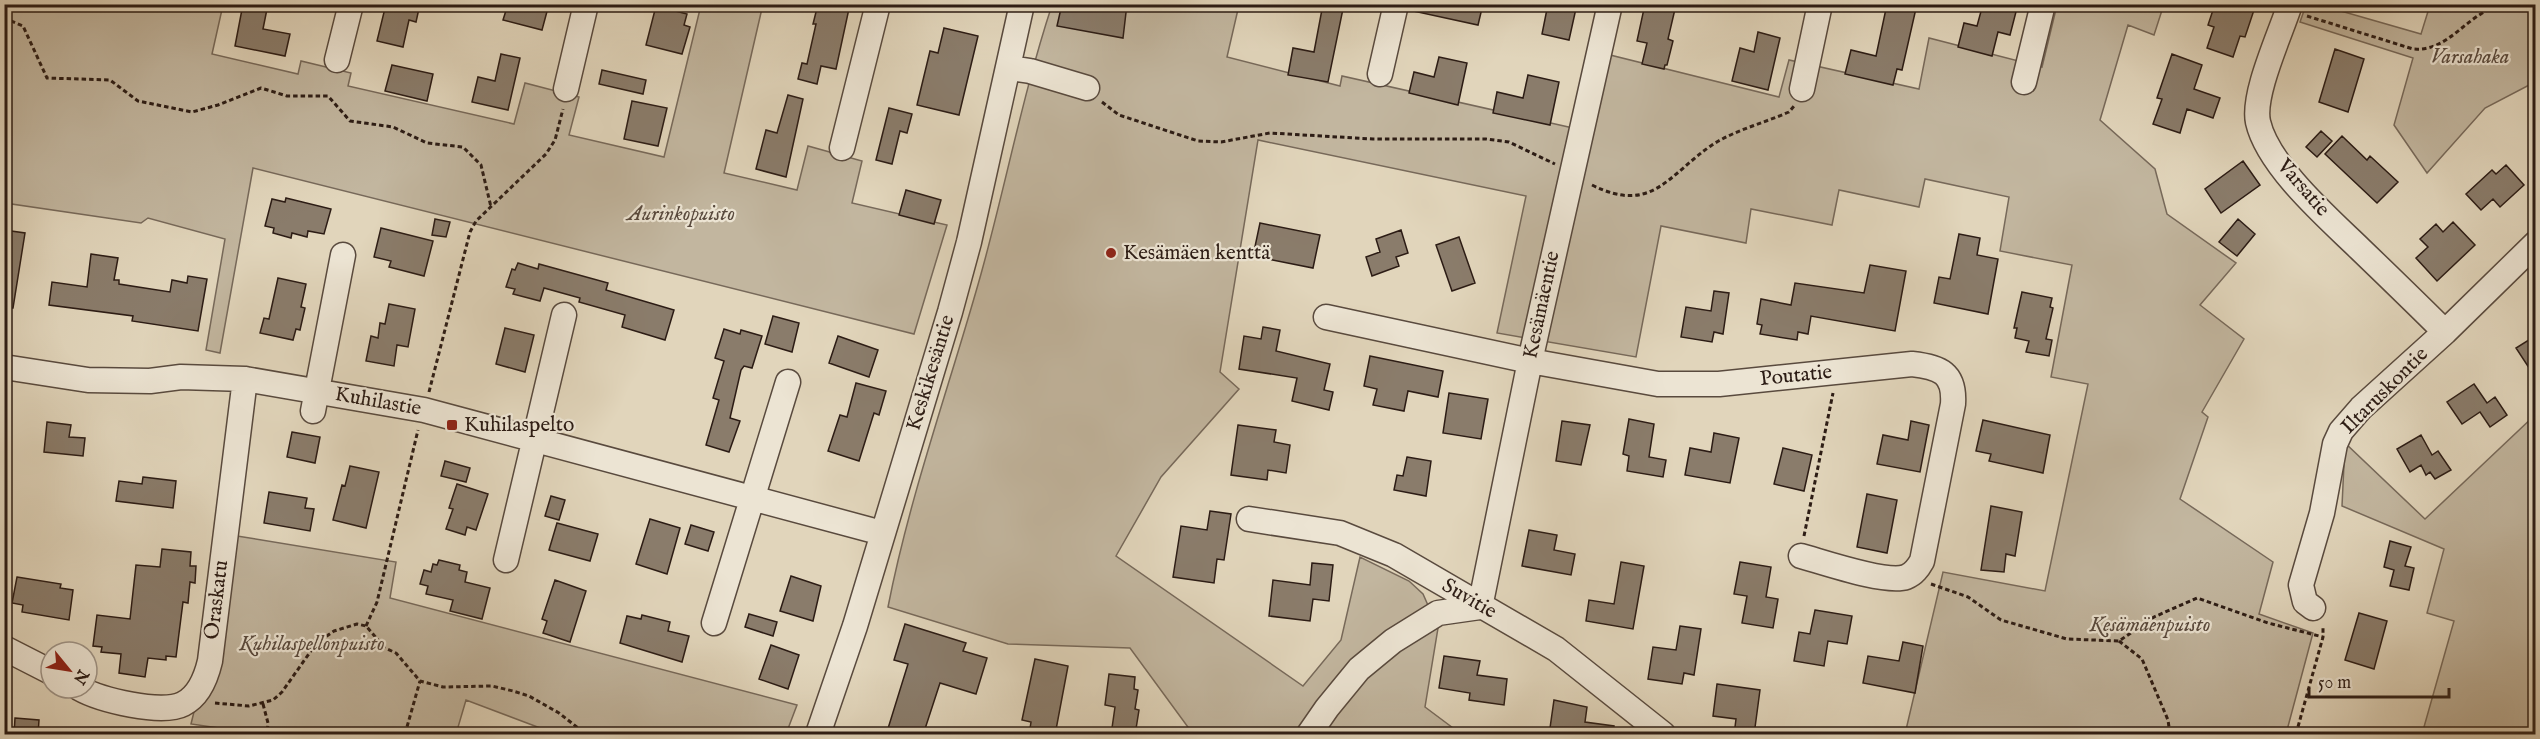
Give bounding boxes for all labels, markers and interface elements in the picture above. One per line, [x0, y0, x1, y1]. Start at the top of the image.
park label: Varsahaka [2431, 44, 2509, 71]
street label: Varsatie [2270, 153, 2336, 223]
park label: Aurinkopuisto [625, 201, 735, 228]
place label: Kesämäen kenttä [1123, 240, 1271, 267]
marker: Kesämäen kenttä [1104, 246, 1118, 260]
street label: Kesämäentie [1517, 248, 1567, 361]
street label: Keskikesäntie [901, 311, 962, 434]
street label: Iltaruskontie [2336, 341, 2435, 440]
street label: Poutatie [1759, 359, 1834, 393]
street label: Kuhilastie [333, 381, 424, 423]
place label: Kuhilaspelto [464, 412, 574, 439]
marker: Kuhilaspelto [445, 418, 459, 432]
street label: Oraskatu [199, 559, 235, 641]
street label: Suvitie [1437, 573, 1502, 626]
park label: Kesämäenpuisto [2088, 612, 2211, 639]
park label: Kuhilaspellonpuisto [238, 631, 385, 658]
north arrow [39, 640, 99, 700]
scale bar [2309, 661, 2448, 699]
text: N [68, 665, 93, 688]
text: 50 m [2318, 672, 2351, 695]

